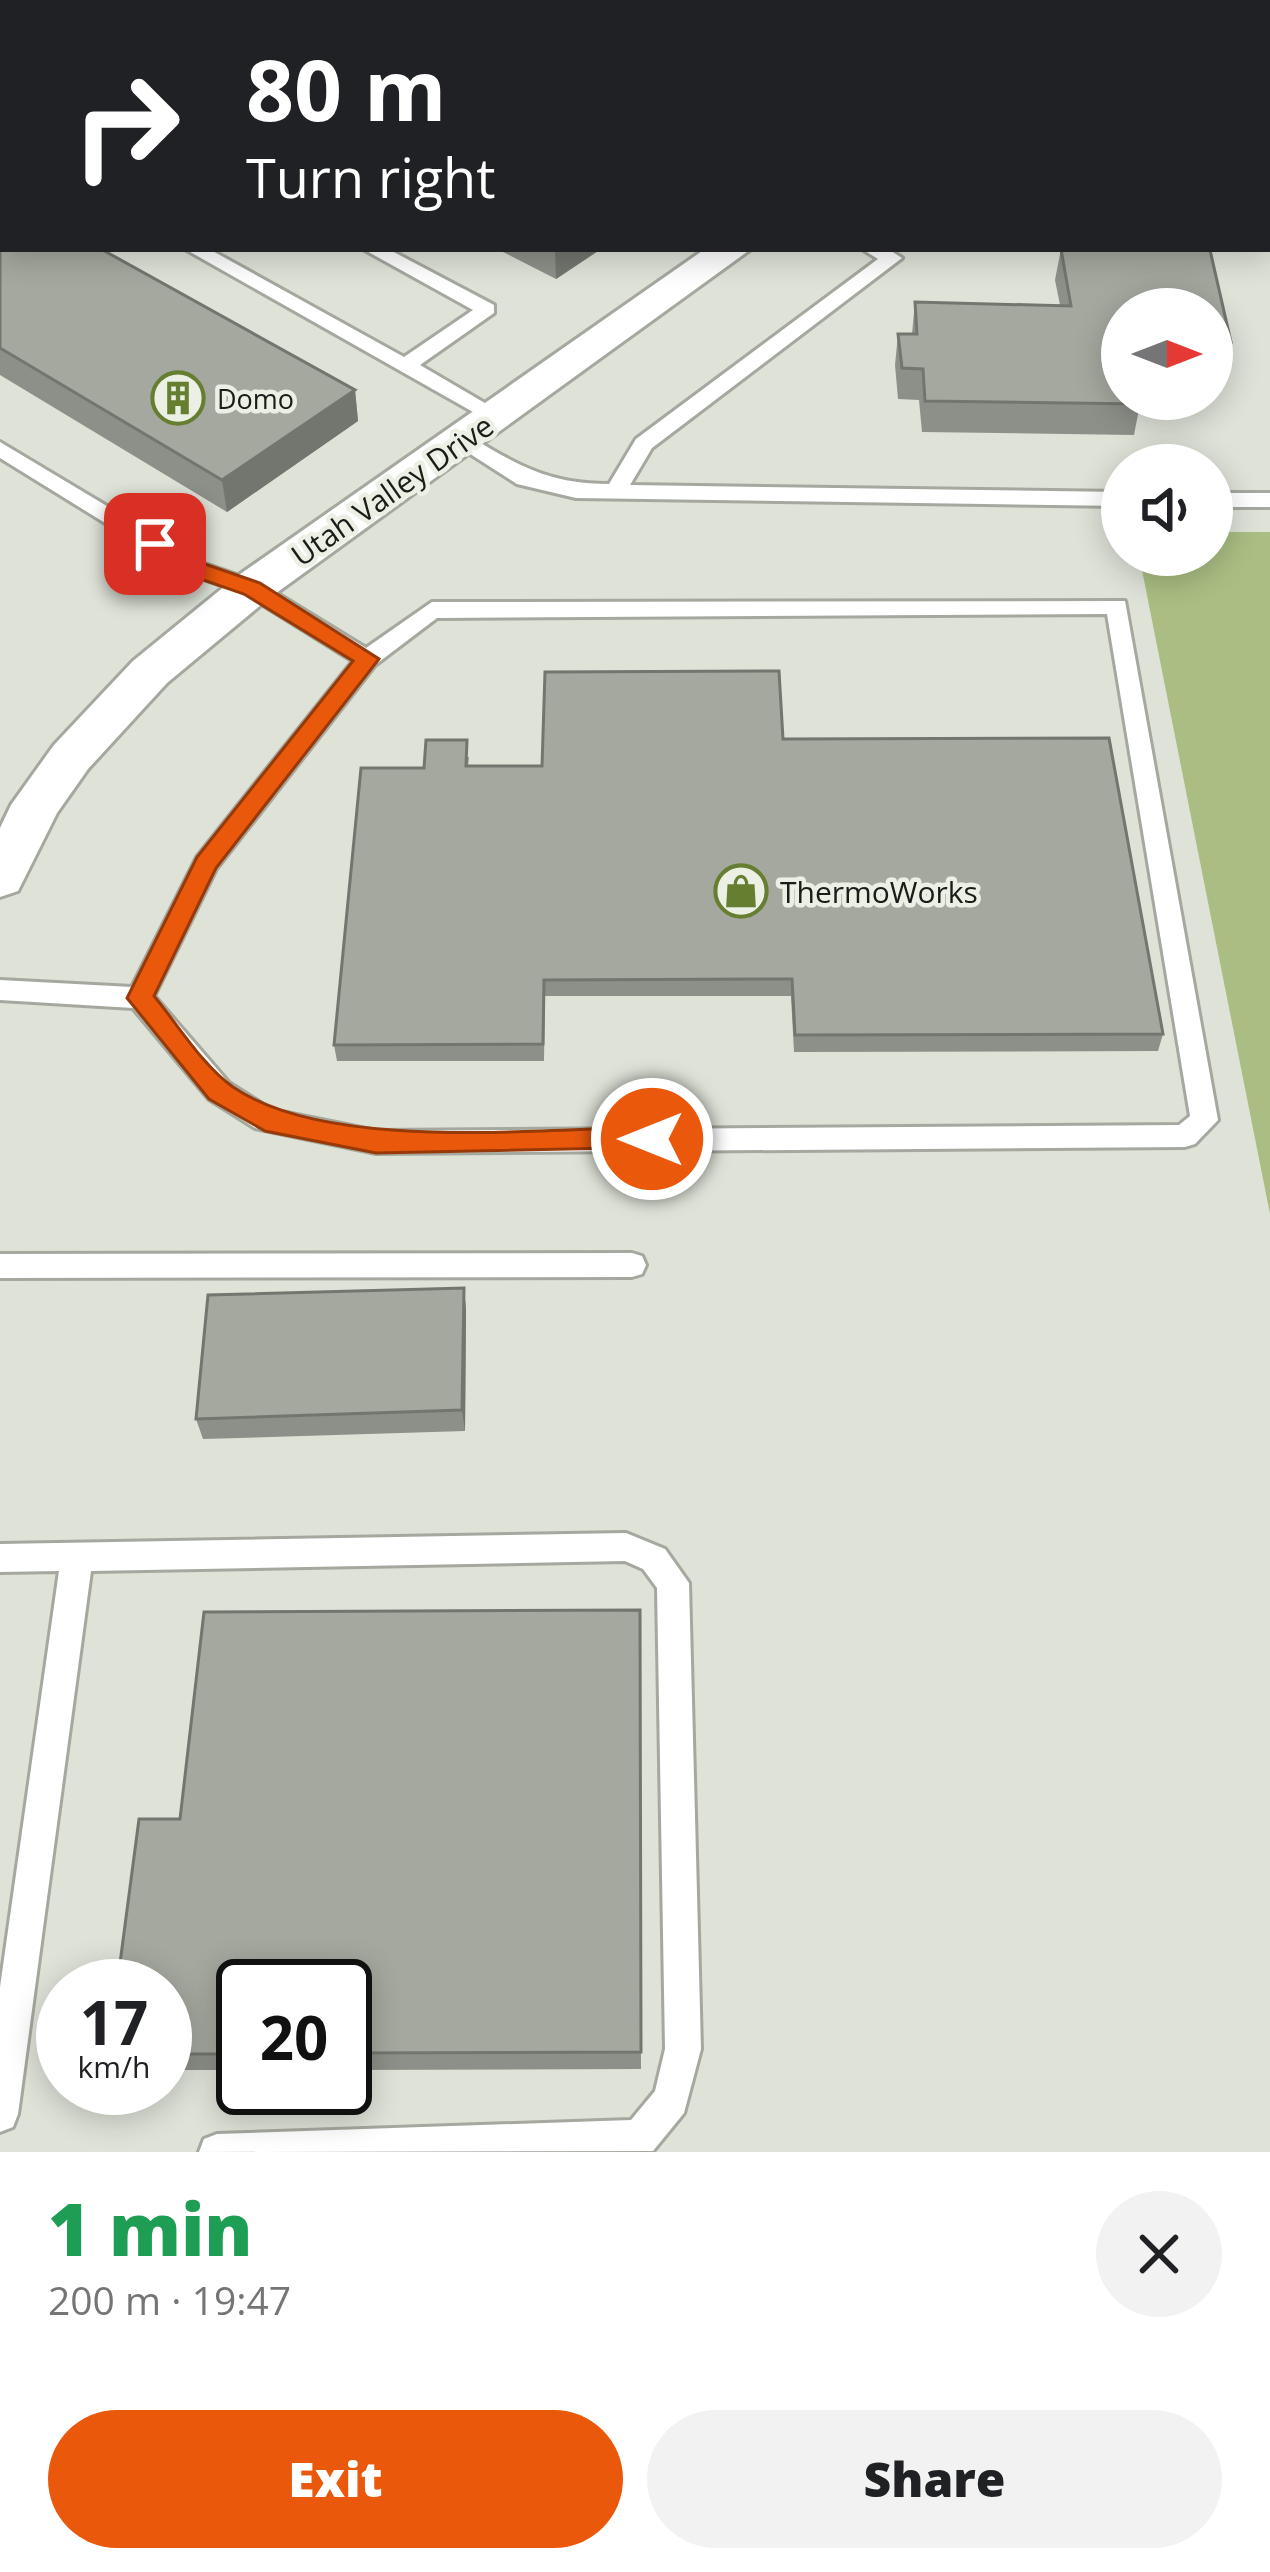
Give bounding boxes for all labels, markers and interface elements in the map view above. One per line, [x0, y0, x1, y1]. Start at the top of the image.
text: 80 m [246, 31, 446, 146]
icon: right [48, 48, 204, 204]
text: Turn right [246, 140, 495, 214]
north arrow [1101, 288, 1233, 420]
map controls [1101, 288, 1233, 576]
building icon: Domo [150, 370, 206, 426]
place label: Domo [217, 380, 294, 417]
street label: Utah Valley Drive [283, 405, 501, 575]
button: sound [1101, 444, 1233, 576]
pin [104, 493, 206, 595]
icon: arrive [122, 511, 188, 577]
shop icon: ThermoWorks [713, 863, 769, 919]
place label: ThermoWorks [780, 871, 978, 912]
position arrow [589, 1076, 715, 1202]
speed limit sign: 20 [216, 1959, 372, 2115]
text: 17 [80, 1981, 148, 2063]
text: km/h [78, 2046, 150, 2087]
text: 1 min [48, 2179, 253, 2277]
button: close [1096, 2191, 1222, 2317]
text: 200 m · 19:47 [48, 2273, 291, 2326]
button: Exit [48, 2410, 623, 2548]
button: Share [647, 2410, 1222, 2548]

